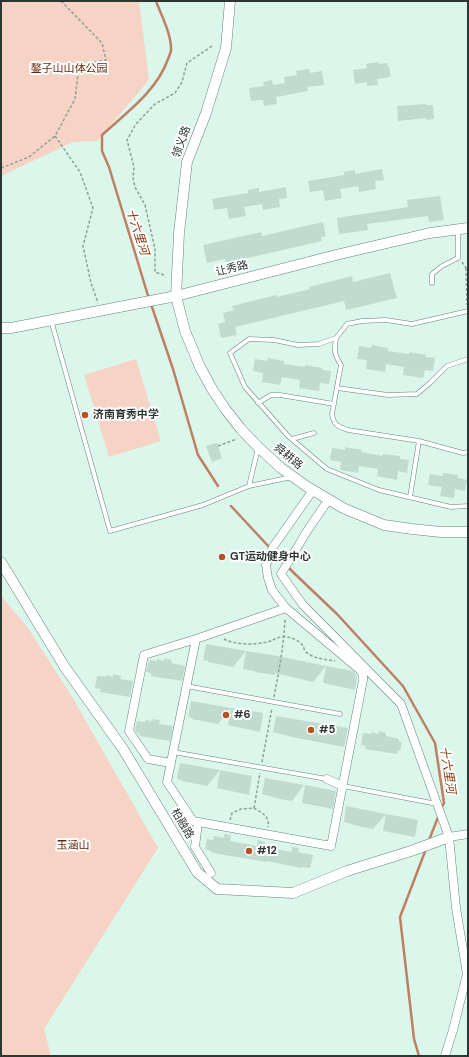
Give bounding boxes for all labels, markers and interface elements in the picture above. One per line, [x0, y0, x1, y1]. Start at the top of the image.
park label: 鏊子山山体公园 [31, 62, 107, 76]
street label: 领义路 [170, 124, 194, 160]
water label: 十六里河 [123, 207, 151, 257]
street label: 让秀路 [214, 259, 250, 279]
place label: 济南育秀中学 [93, 408, 159, 422]
marker: 济南育秀中学 [80, 410, 90, 420]
street label: 舜耕路 [271, 441, 305, 473]
place label: GT运动健身中心 [230, 550, 311, 564]
marker: GT运动健身中心 [217, 552, 227, 562]
place label: #6 [234, 708, 250, 722]
marker: #6 [221, 710, 231, 720]
place label: #5 [319, 723, 335, 737]
marker: #5 [306, 725, 316, 735]
water label: 十六里河 [436, 745, 458, 795]
street label: 柏融路 [168, 806, 196, 842]
park label: 玉涵山 [57, 839, 89, 853]
place label: #12 [257, 844, 277, 858]
marker: #12 [244, 846, 254, 856]

